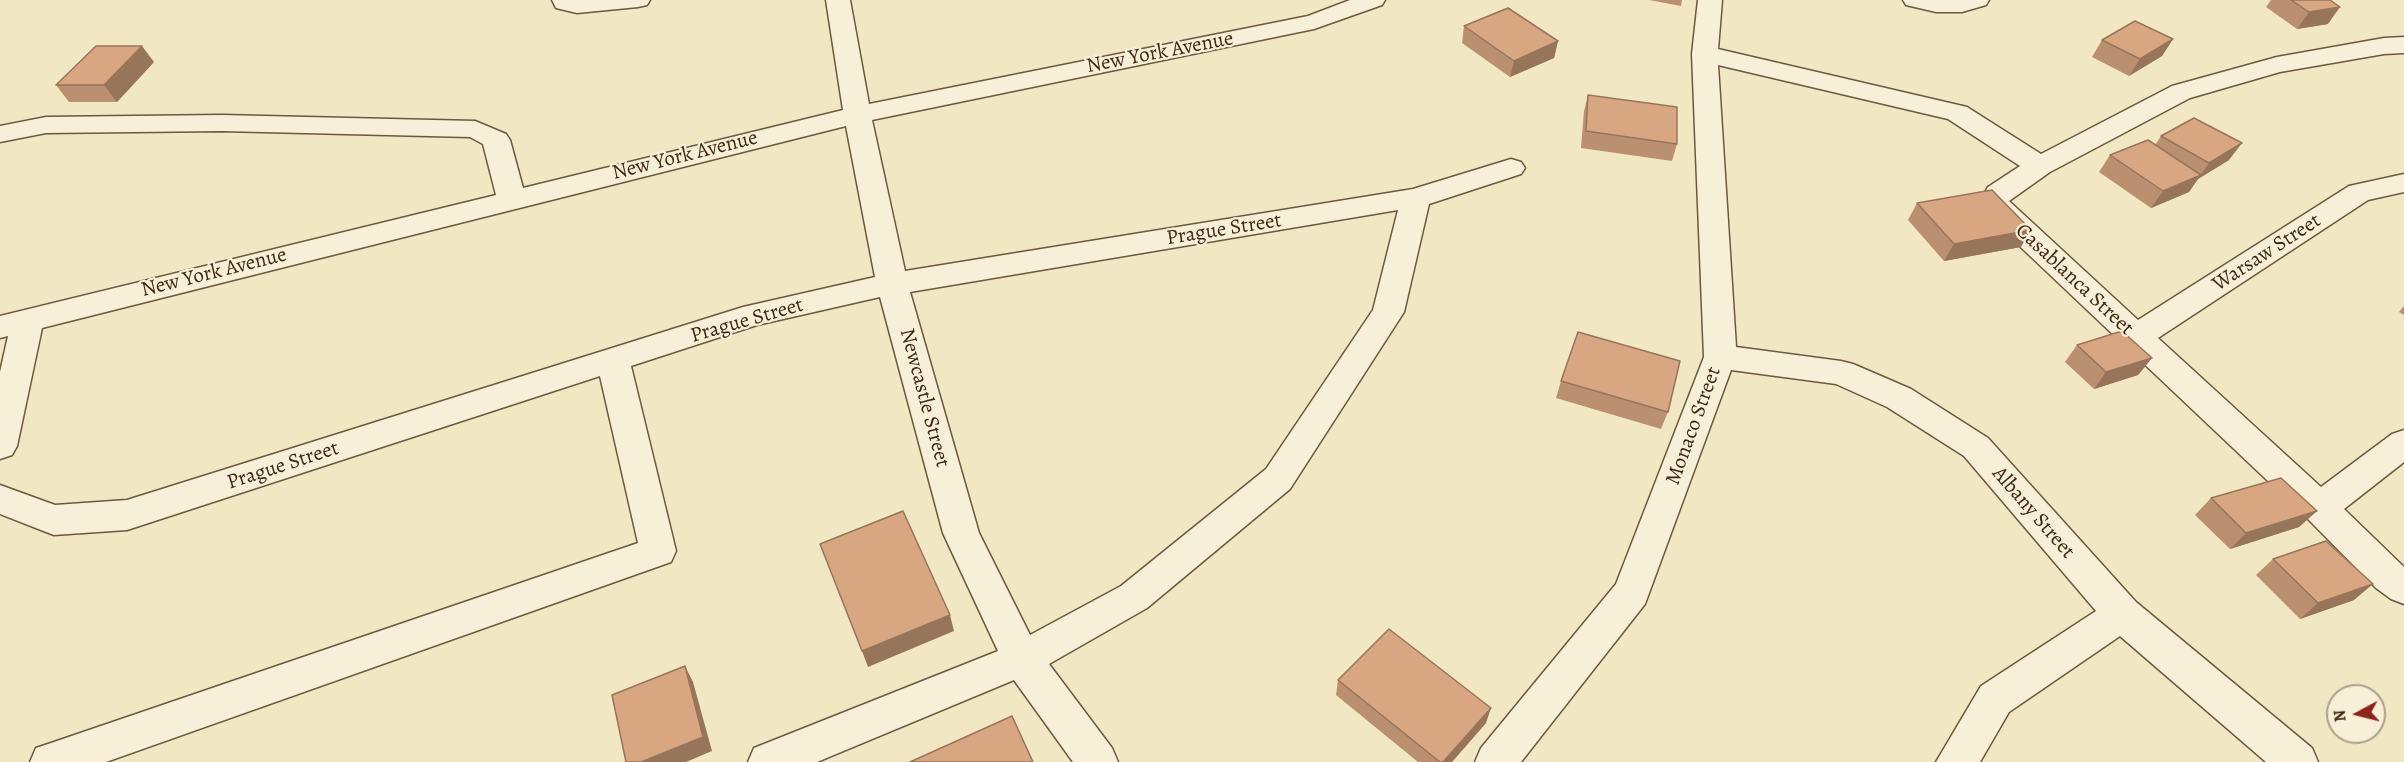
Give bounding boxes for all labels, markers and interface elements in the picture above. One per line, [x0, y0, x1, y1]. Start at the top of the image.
street label: New York Avenue [1084, 26, 1236, 80]
street label: New York Avenue [610, 126, 760, 186]
street label: Prague Street [1165, 208, 1283, 252]
street label: Warsaw Street [2208, 209, 2326, 297]
street label: Casablanca Street [2010, 219, 2138, 341]
street label: New York Avenue [139, 243, 289, 303]
street label: Prague Street [688, 293, 806, 349]
street label: Newcastle Street [893, 326, 955, 470]
street label: Monaco Street [1661, 363, 1727, 489]
street label: Prague Street [224, 436, 342, 496]
street label: Albany Street [1986, 462, 2080, 564]
north arrow [2326, 684, 2386, 744]
text: N [2328, 709, 2352, 723]

